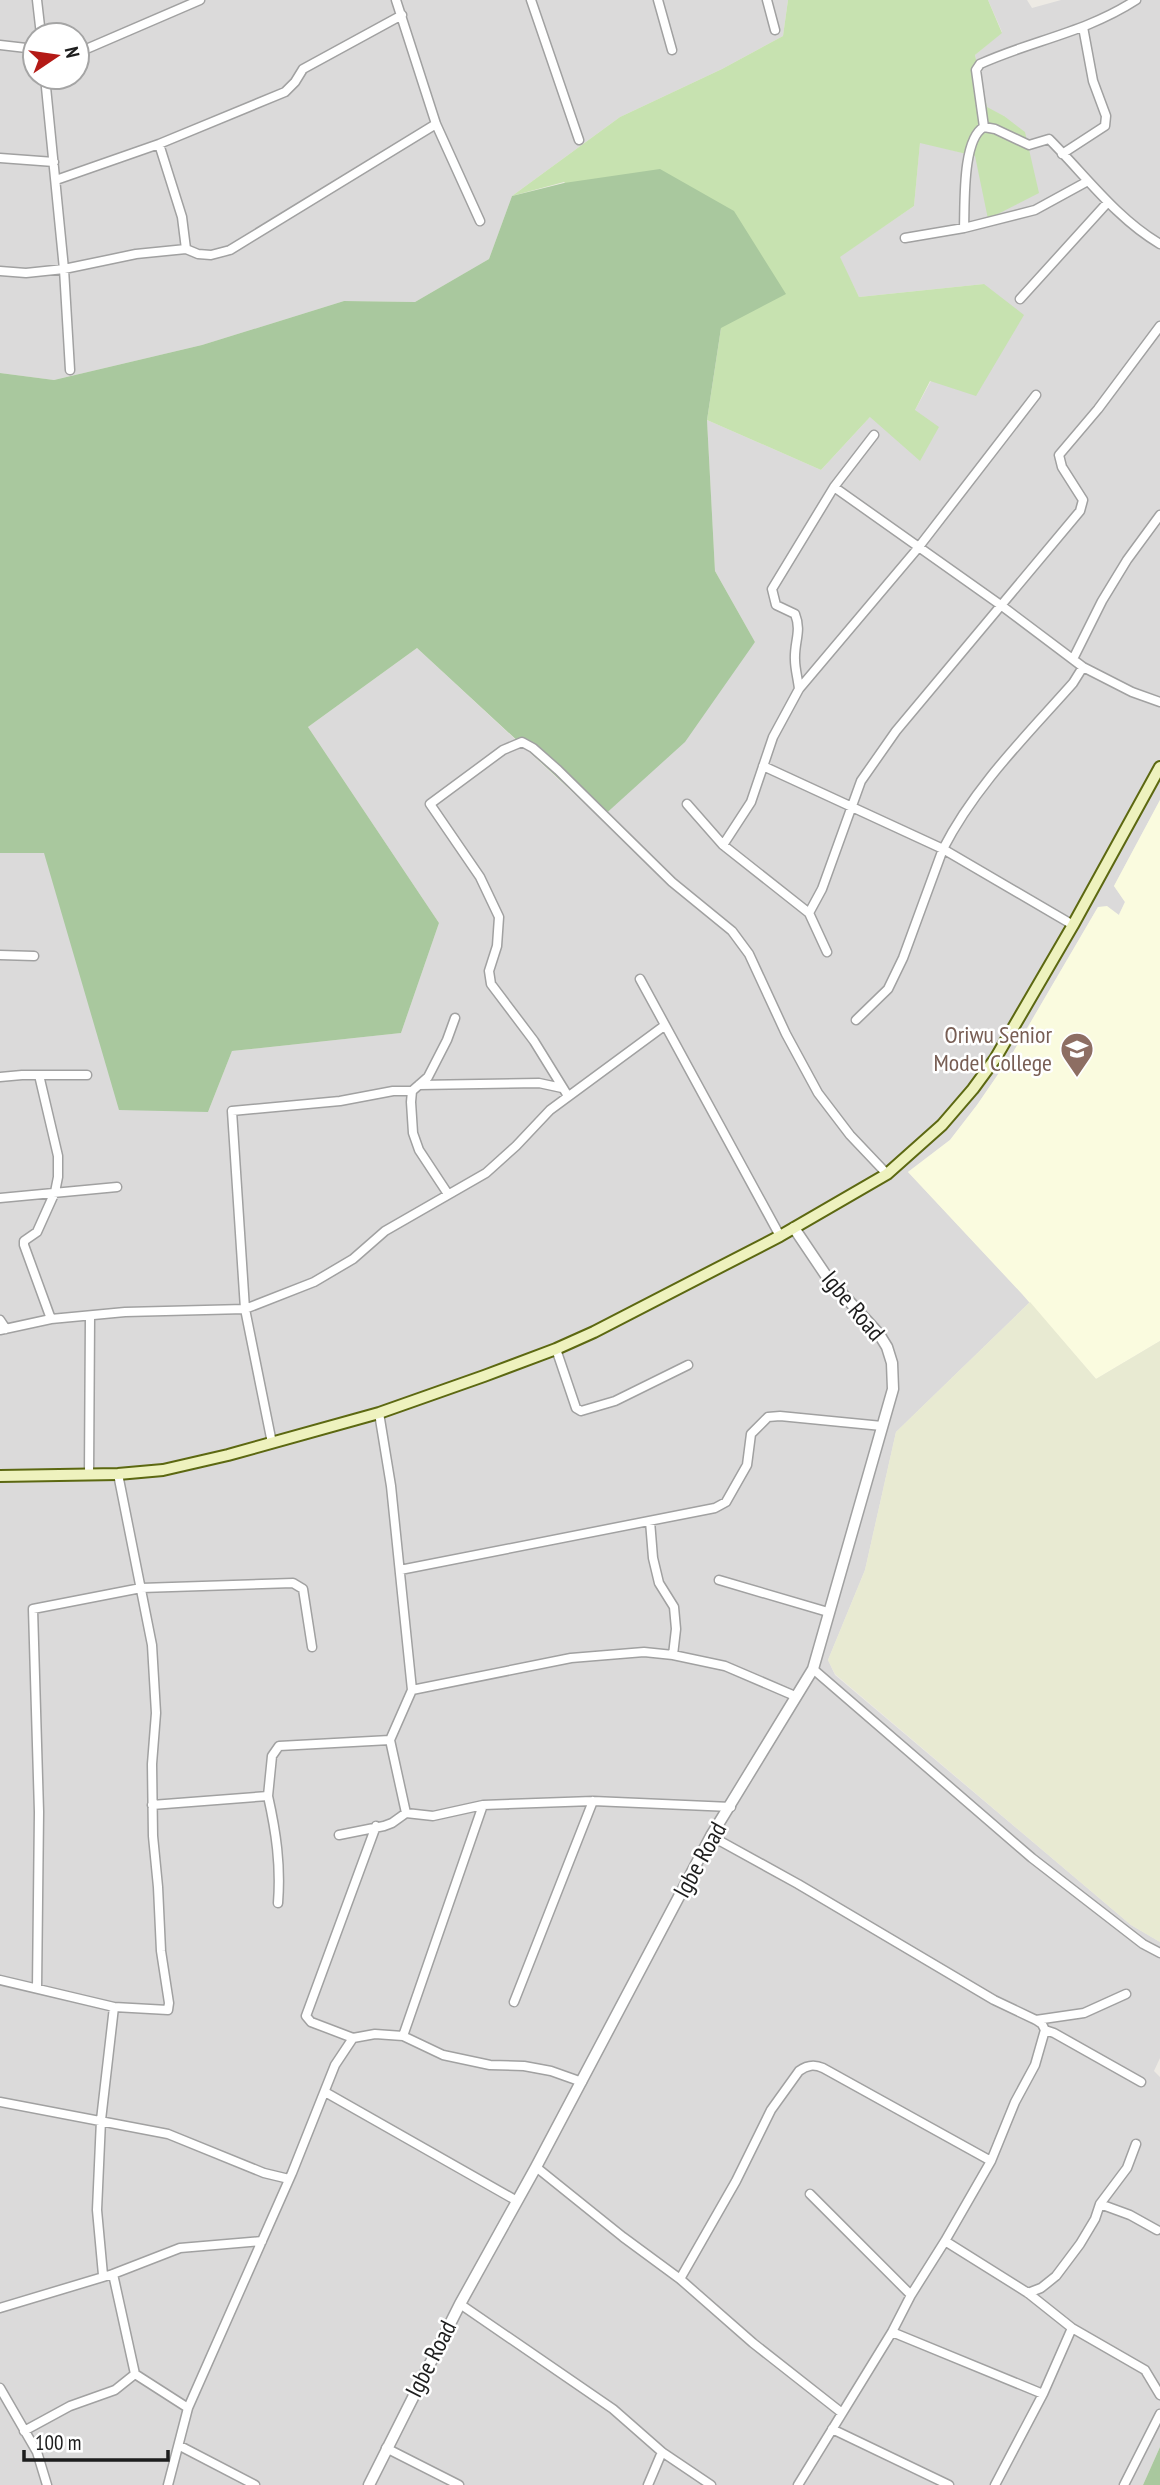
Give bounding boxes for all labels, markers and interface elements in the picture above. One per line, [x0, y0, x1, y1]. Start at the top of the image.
north arrow [21, 21, 91, 91]
text: N [60, 44, 85, 60]
place label: Oriwu Senior Model College [933, 1019, 1052, 1078]
school or university icon: Oriwu Senior Model College [1058, 1030, 1096, 1079]
street label: Igbe Road [815, 1264, 892, 1347]
street label: Igbe Road [666, 1816, 733, 1903]
street label: Igbe Road [398, 2315, 463, 2402]
scale bar [24, 2418, 168, 2462]
text: 100 m [35, 2429, 81, 2456]

